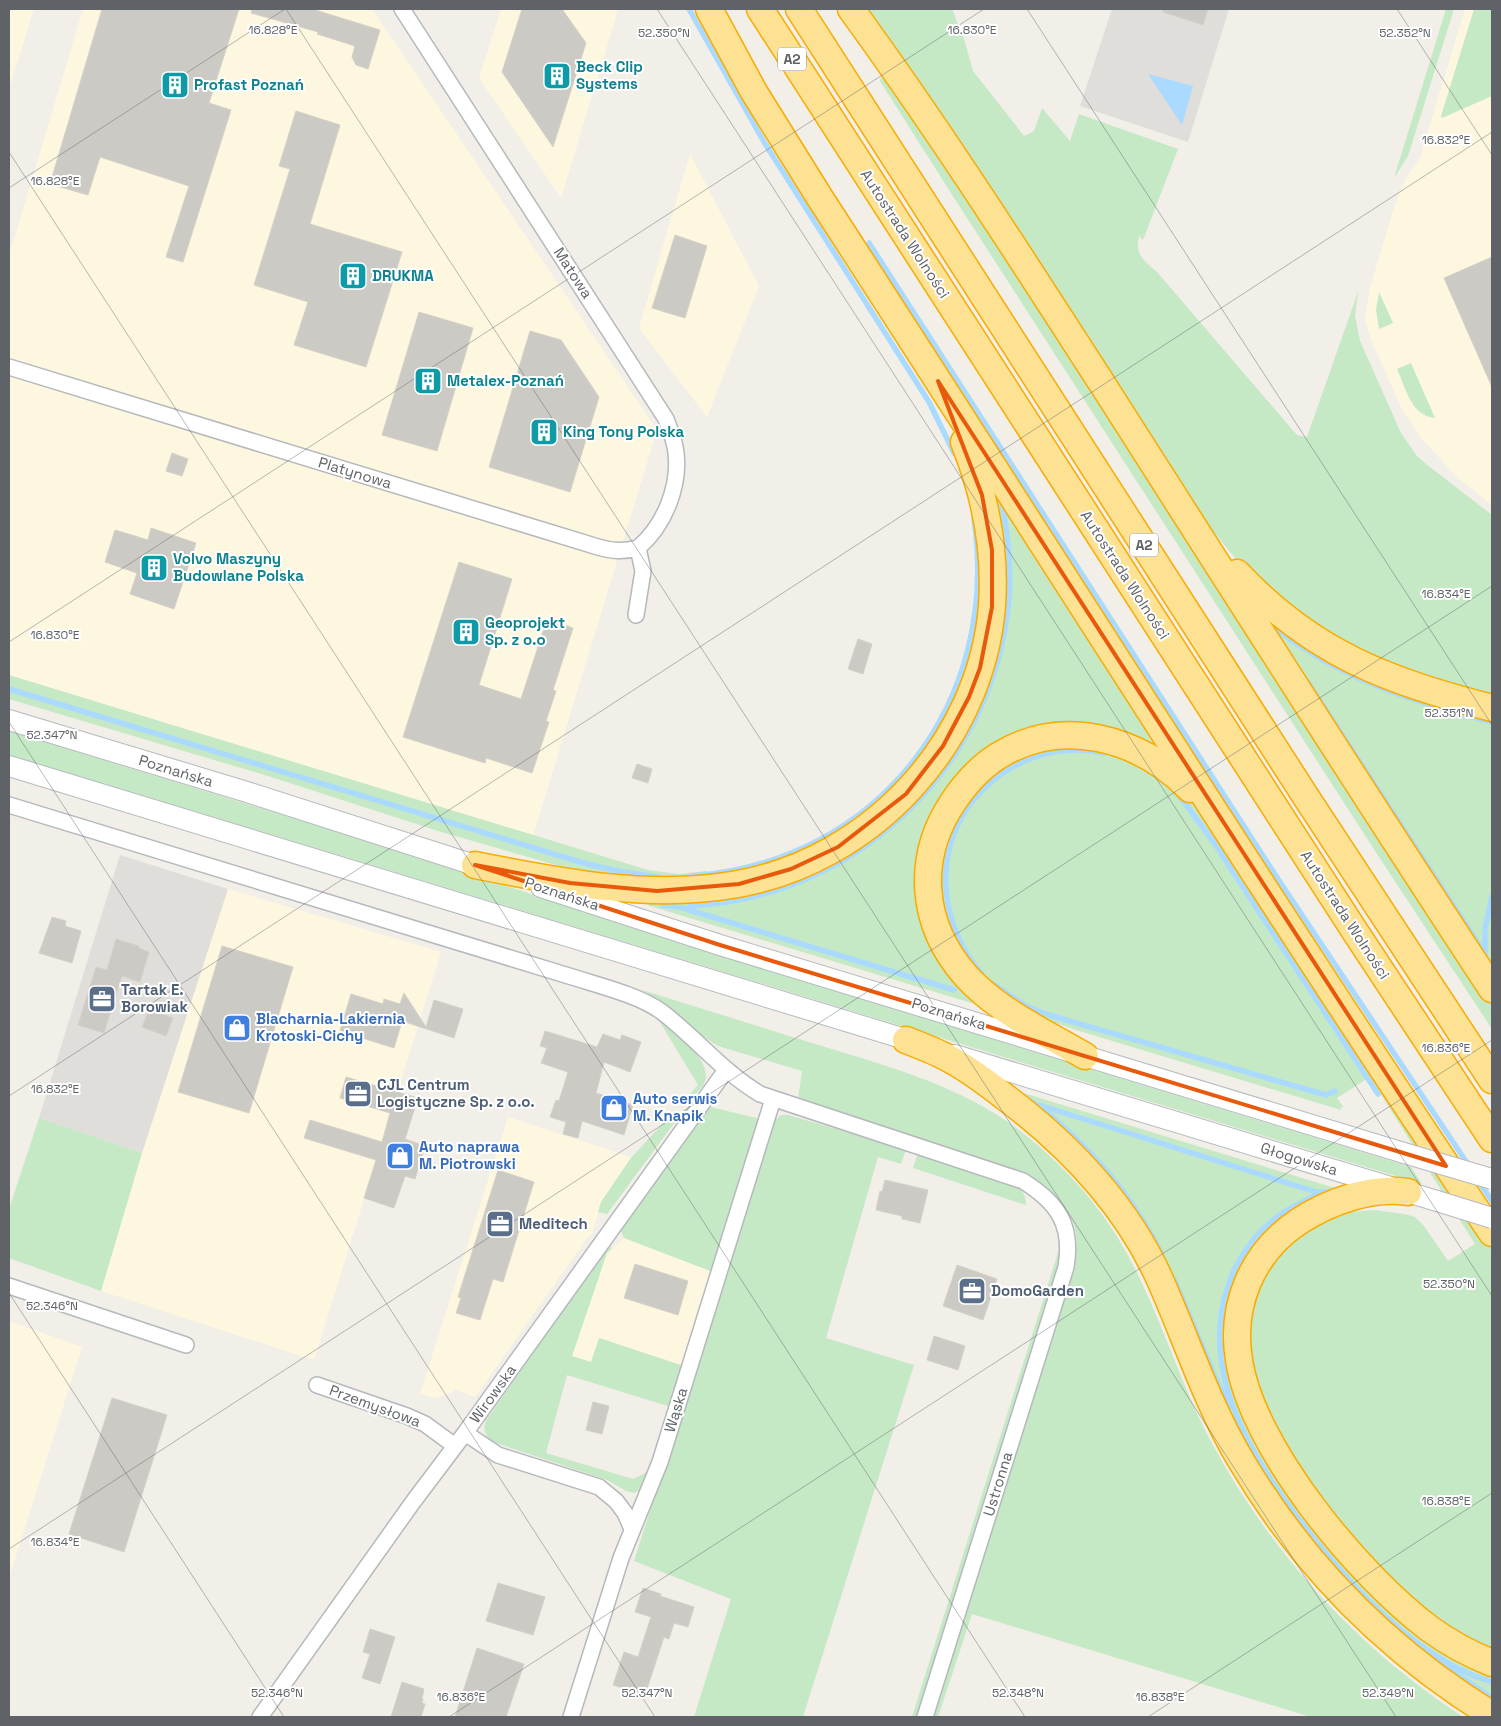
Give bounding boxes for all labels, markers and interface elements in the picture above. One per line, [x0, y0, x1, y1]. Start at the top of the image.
text: 16.828°E [249, 22, 298, 38]
text: 16.830°E [947, 22, 997, 38]
text: 52.350°N [638, 25, 690, 41]
text: 52.352°N [1379, 25, 1431, 41]
road number: A2 [778, 48, 806, 70]
place label: Beck Clip Systems [576, 57, 643, 93]
building icon: Beck Clip Systems [542, 61, 572, 91]
building icon: Profast Poznań [160, 70, 190, 100]
place label: Profast Poznań [194, 75, 304, 94]
text: 16.832°E [1422, 132, 1471, 148]
street label: Autostrada Wolności [857, 166, 954, 302]
text: 16.828°E [31, 173, 80, 189]
street label: Matowa [550, 243, 597, 302]
building icon: DRUKMA [338, 261, 368, 291]
place label: DRUKMA [372, 266, 434, 285]
building icon: Metalex-Poznań [413, 366, 443, 396]
place label: Metalex-Poznań [447, 371, 564, 390]
building icon: King Tony Polska [529, 417, 559, 447]
place label: King Tony Polska [563, 422, 685, 441]
street label: Platynowa [316, 452, 395, 493]
street label: Autostrada Wolności [1077, 507, 1174, 643]
road number: A2 [1130, 534, 1158, 556]
place label: Volvo Maszyny Budowlane Polska [173, 549, 304, 585]
building icon: Volvo Maszyny Budowlane Polska [139, 553, 169, 583]
text: 16.834°E [1422, 586, 1471, 602]
place label: Geoprojekt Sp. z o.o [485, 613, 565, 649]
building icon: Geoprojekt Sp. z o.o [451, 617, 481, 647]
text: 16.830°E [30, 627, 80, 643]
text: 52.351°N [1424, 705, 1474, 721]
text: 52.347°N [26, 727, 78, 743]
street label: Poznańska [137, 750, 216, 791]
street label: Autostrada Wolności [1297, 847, 1394, 983]
street label: Poznańska [523, 873, 602, 915]
place label: Tartak E. Borowiak [121, 980, 188, 1016]
office icon: Tartak E. Borowiak [87, 984, 117, 1014]
street label: Poznańska [910, 993, 989, 1034]
place label: Blacharnia-Lakiernia Krotoski-Cichy [256, 1009, 405, 1045]
shop icon: Blacharnia-Lakiernia Krotoski-Cichy [222, 1013, 252, 1043]
text: 16.836°E [1422, 1040, 1471, 1056]
place label: CJL Centrum Logistyczne Sp. z o.o. [377, 1075, 535, 1111]
office icon: CJL Centrum Logistyczne Sp. z o.o. [343, 1079, 373, 1109]
text: 16.832°E [31, 1081, 80, 1097]
place label: Auto serwis M. Knapik [633, 1089, 718, 1125]
shop icon: Auto serwis M. Knapik [599, 1093, 629, 1123]
place label: Auto naprawa M. Piotrowski [419, 1137, 520, 1173]
street label: Głogowska [1258, 1138, 1340, 1179]
shop icon: Auto naprawa M. Piotrowski [385, 1141, 415, 1171]
office icon: Meditech [485, 1209, 515, 1239]
place label: Meditech [519, 1214, 588, 1233]
office icon: DomoGarden [957, 1276, 987, 1306]
text: 52.350°N [1423, 1276, 1475, 1292]
place label: DomoGarden [991, 1281, 1084, 1300]
text: 52.346°N [26, 1298, 78, 1314]
street label: Wirowska [465, 1360, 520, 1427]
street label: Przemysłowa [327, 1380, 424, 1431]
street label: Wąska [660, 1385, 691, 1435]
street label: Ustronna [979, 1449, 1016, 1518]
text: 16.838°E [1422, 1493, 1471, 1509]
text: 16.834°E [31, 1534, 80, 1550]
text: 52.346°N [251, 1685, 303, 1701]
text: 52.347°N [621, 1685, 673, 1701]
text: 52.348°N [992, 1685, 1044, 1701]
text: 52.349°N [1362, 1685, 1414, 1701]
text: 16.836°E [437, 1689, 486, 1705]
text: 16.838°E [1136, 1689, 1185, 1705]

